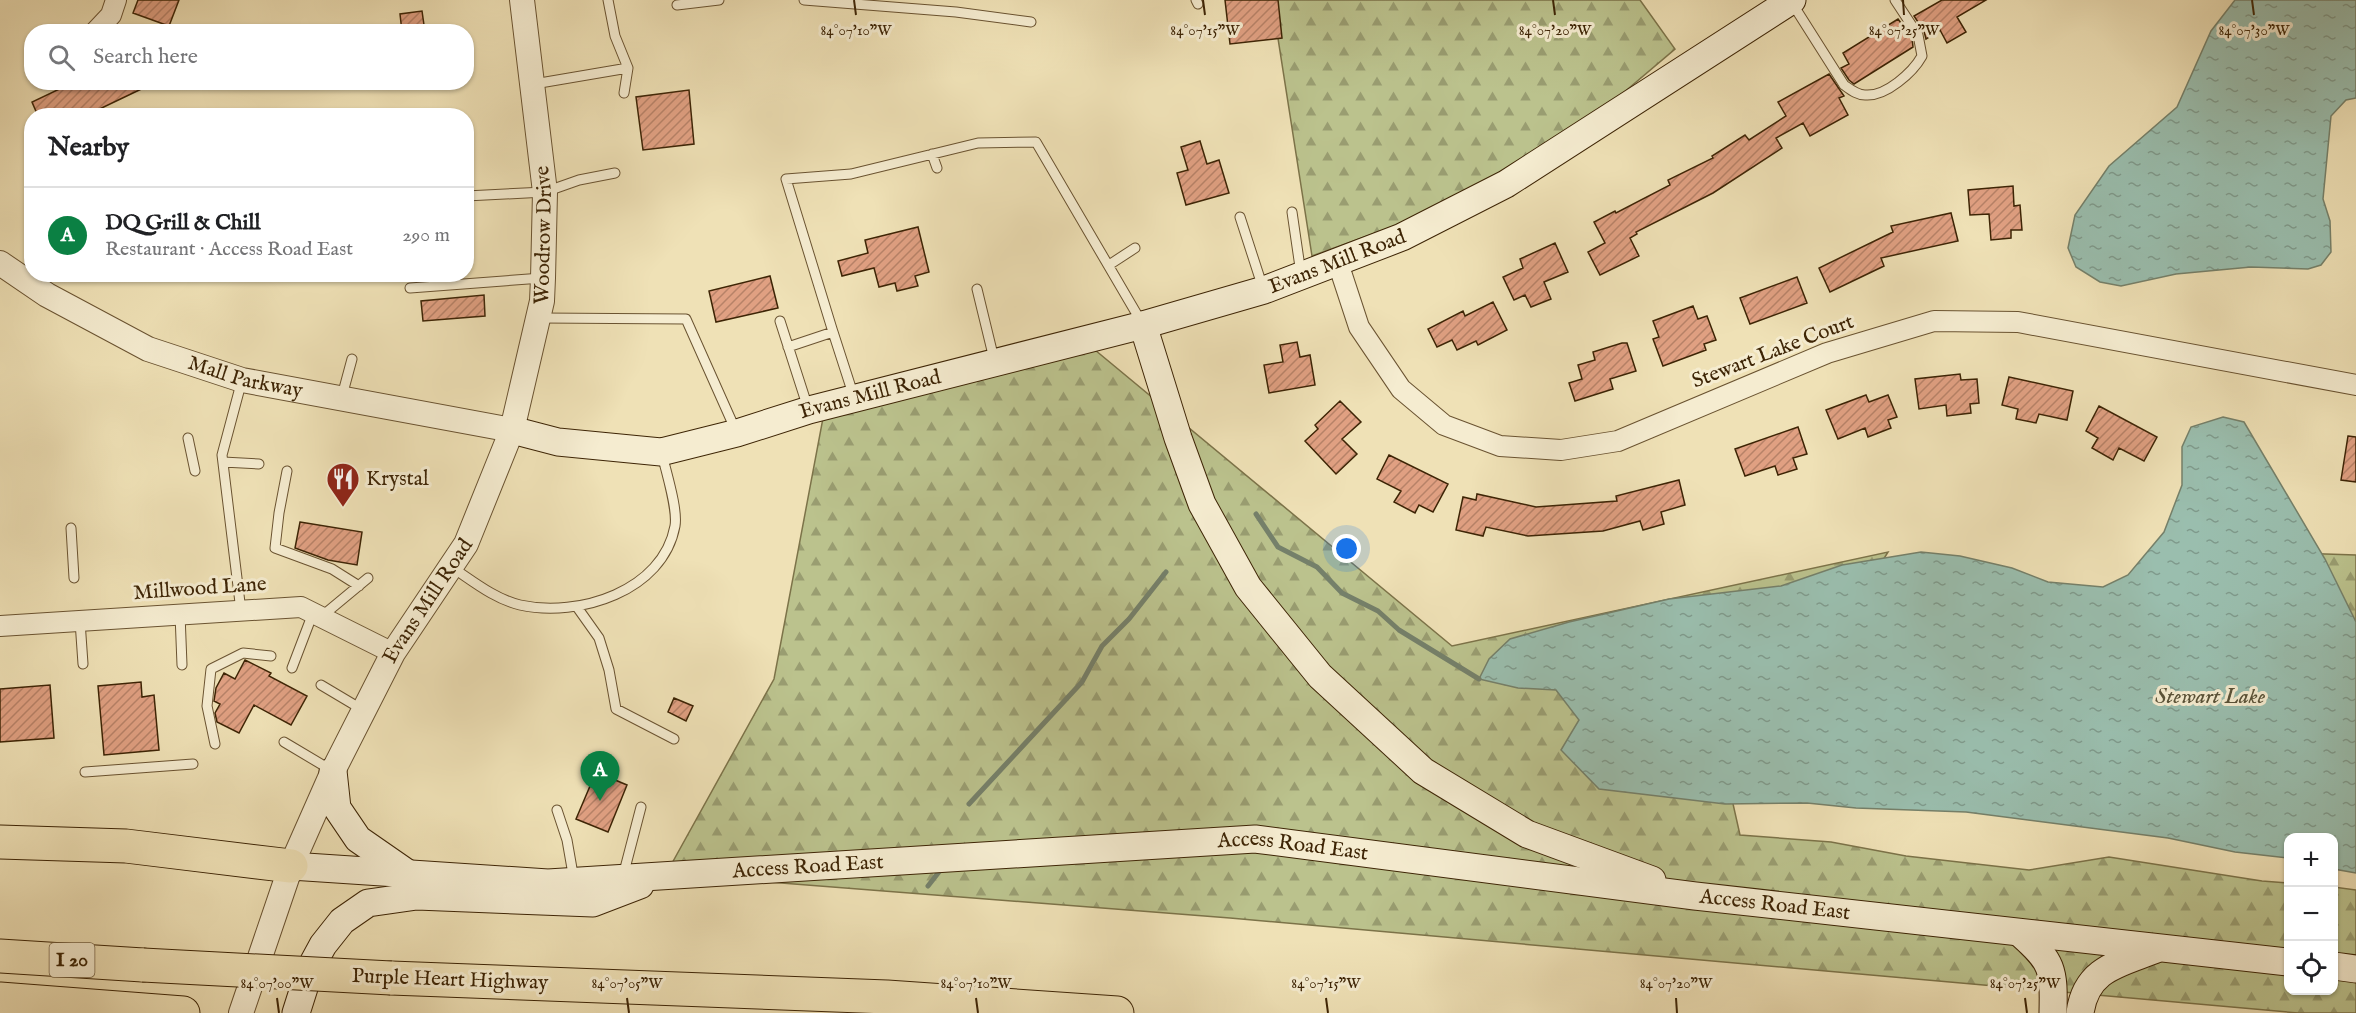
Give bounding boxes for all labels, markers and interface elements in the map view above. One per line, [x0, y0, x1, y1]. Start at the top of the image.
text: 84°07'10"W [820, 21, 892, 40]
text: 84°07'15"W [1170, 21, 1240, 40]
text: 84°07'20"W [1519, 21, 1592, 40]
text: 84°07'25"W [1869, 21, 1940, 40]
text: 84°07'30"W [2218, 21, 2290, 40]
search box [24, 24, 474, 90]
icon: search [45, 41, 78, 74]
text: Search here [93, 43, 198, 71]
text: Nearby [48, 131, 129, 164]
street label: Woodrow Drive [528, 164, 559, 305]
text: DQ Grill & Chill [105, 209, 261, 237]
text: A [61, 223, 74, 248]
text: 290 m [402, 223, 450, 248]
street label: Evans Mill Road [1265, 223, 1410, 300]
text: Restaurant · Access Road East [105, 237, 353, 262]
street label: Stewart Lake Court [1688, 309, 1858, 395]
street label: Mall Parkway [184, 350, 306, 405]
street label: Evans Mill Road [796, 363, 944, 426]
restaurant icon: Krystal [325, 461, 361, 508]
place label: Krystal [366, 466, 429, 493]
street label: Evans Mill Road [376, 533, 480, 668]
your location [1332, 534, 1361, 563]
street label: Millwood Lane [133, 571, 268, 607]
water label: Stewart Lake [2155, 683, 2266, 711]
pin: A [580, 752, 620, 801]
street label: Access Road East [1216, 825, 1370, 867]
map controls [2284, 833, 2338, 995]
button: + [2284, 833, 2338, 887]
street label: Access Road East [730, 849, 884, 885]
street label: Access Road East [1697, 883, 1852, 927]
button: − [2284, 887, 2338, 941]
button: locate [2284, 941, 2338, 995]
road number: I 20 [50, 943, 94, 977]
street label: Purple Heart Highway [351, 963, 549, 997]
text: 84°07'00"W [240, 974, 314, 993]
text: 84°07'05"W [591, 974, 663, 993]
text: 84°07'10"W [940, 974, 1012, 993]
text: 84°07'15"W [1291, 974, 1361, 993]
text: 84°07'20"W [1640, 974, 1713, 993]
text: 84°07'25"W [1990, 974, 2061, 993]

